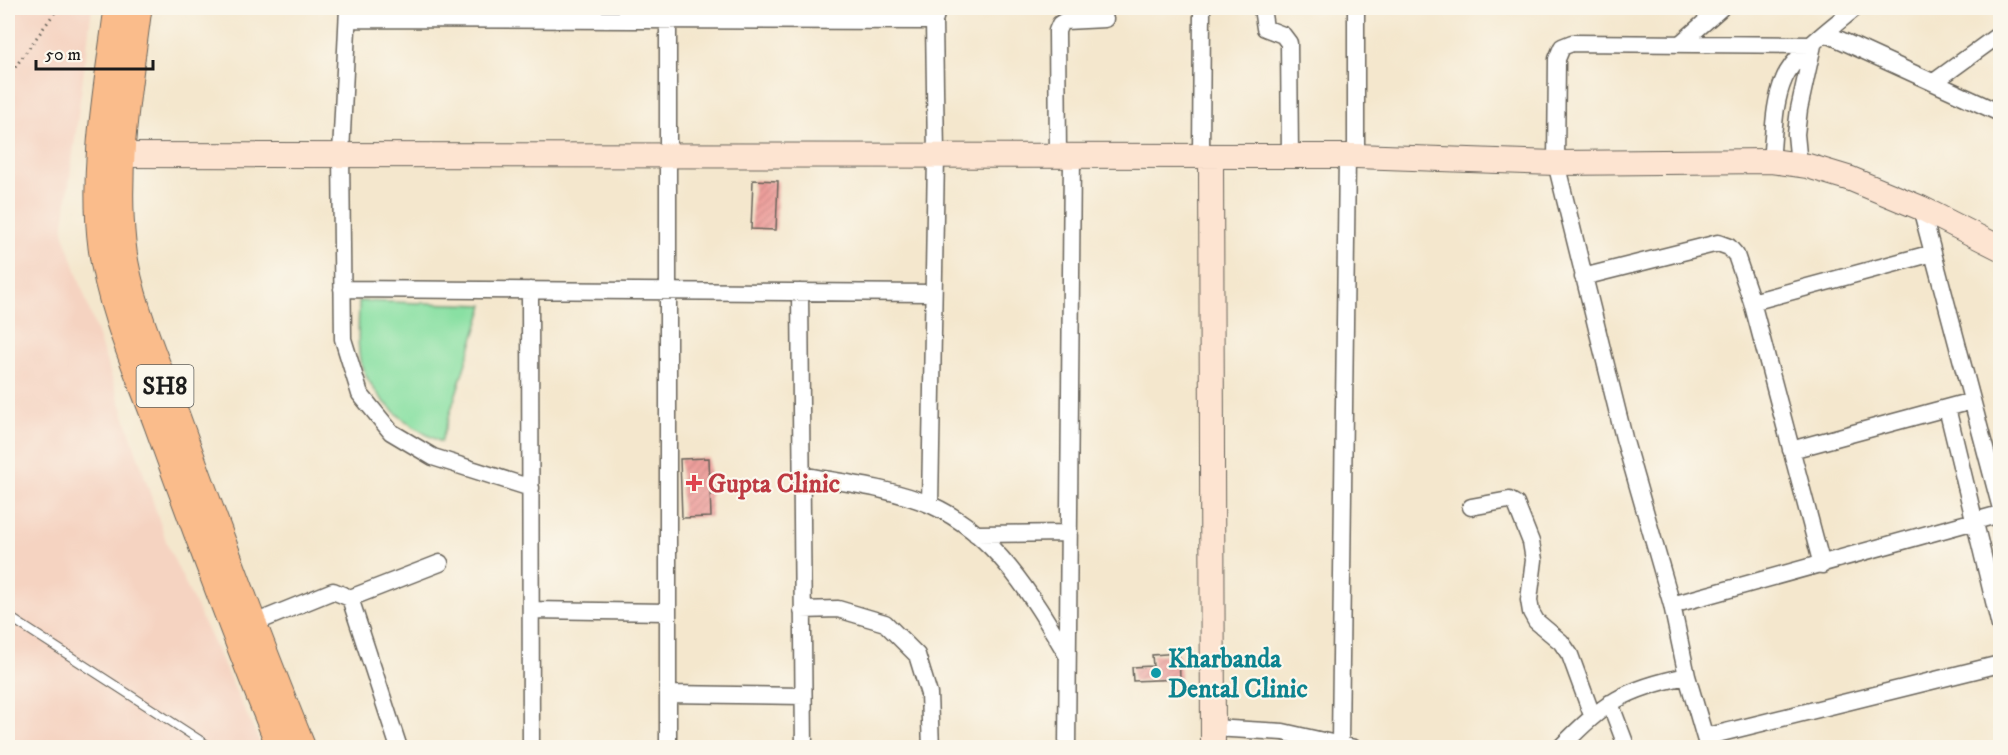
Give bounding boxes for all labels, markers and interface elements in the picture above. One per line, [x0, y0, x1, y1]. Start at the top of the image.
scale bar [36, 33, 153, 71]
text: 50 m [45, 44, 81, 66]
road number: SH8 [136, 365, 194, 407]
place label: Gupta Clinic [708, 468, 840, 501]
marker: Gupta Clinic [685, 474, 703, 492]
place label: Kharbanda Dental Clinic [1168, 643, 1308, 706]
marker: Kharbanda Dental Clinic [1149, 666, 1163, 680]

